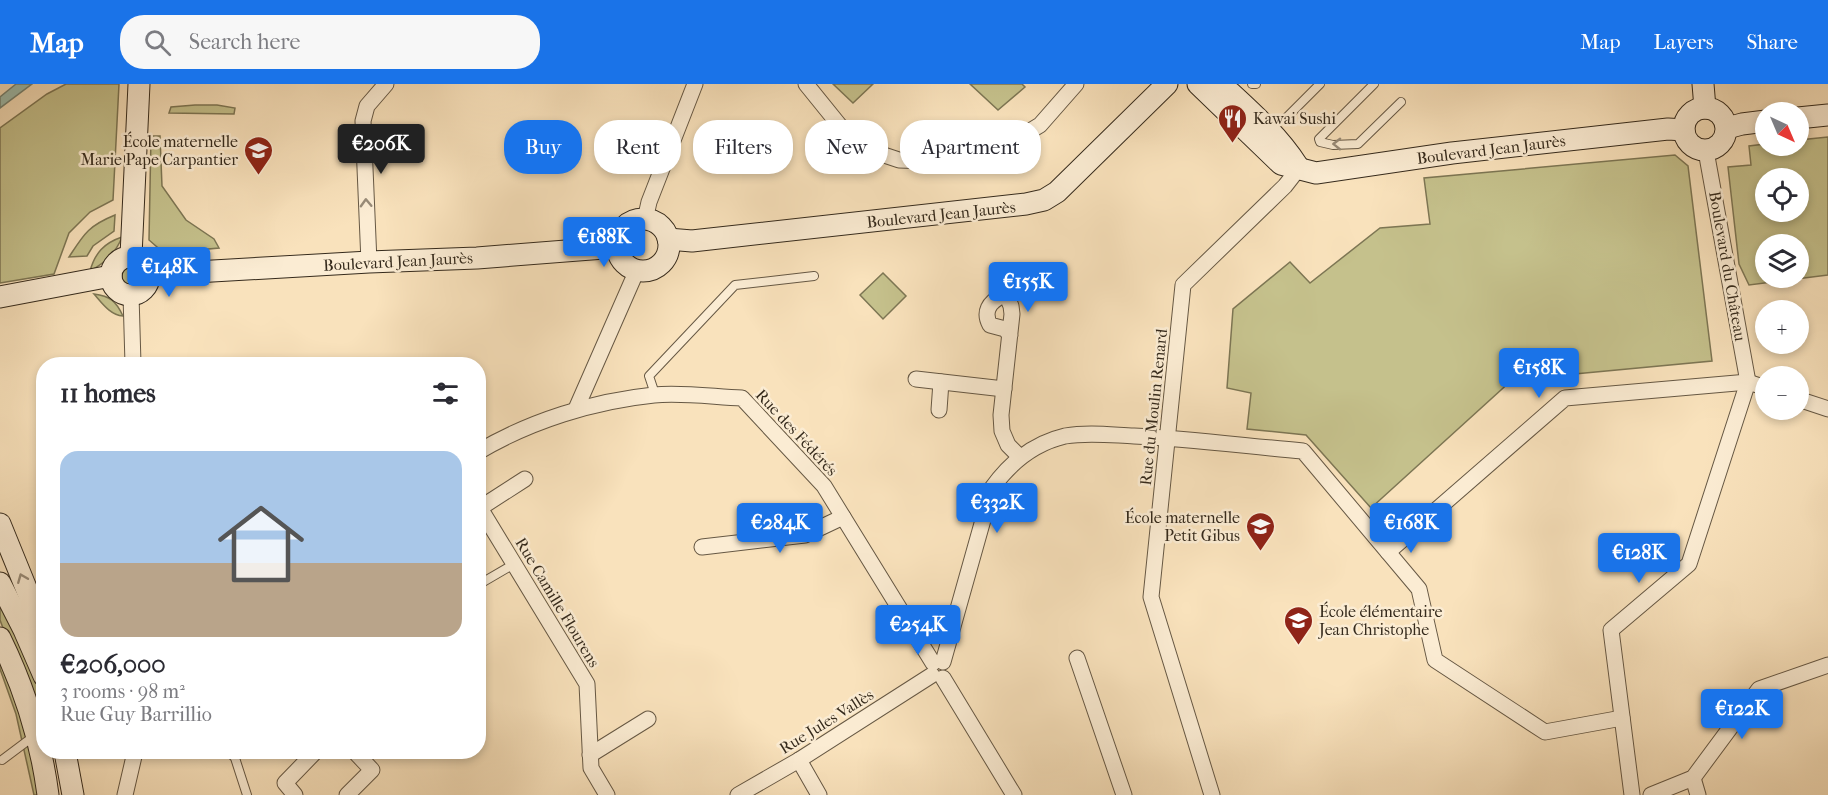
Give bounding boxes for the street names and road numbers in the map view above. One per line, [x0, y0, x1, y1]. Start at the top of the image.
street label: Boulevard Jean Jaurès [1416, 131, 1567, 168]
street label: Boulevard du Château [1705, 190, 1750, 342]
street label: Boulevard Jean Jaurès [866, 197, 1017, 232]
street label: Boulevard Jean Jaurès [323, 248, 473, 275]
street label: Rue du Moulin Renard [1136, 327, 1171, 486]
street label: Rue des Fédérés [752, 385, 842, 480]
street label: Rue Camille Flourens [511, 534, 604, 671]
street label: Rue Jules Vallès [776, 685, 877, 758]

